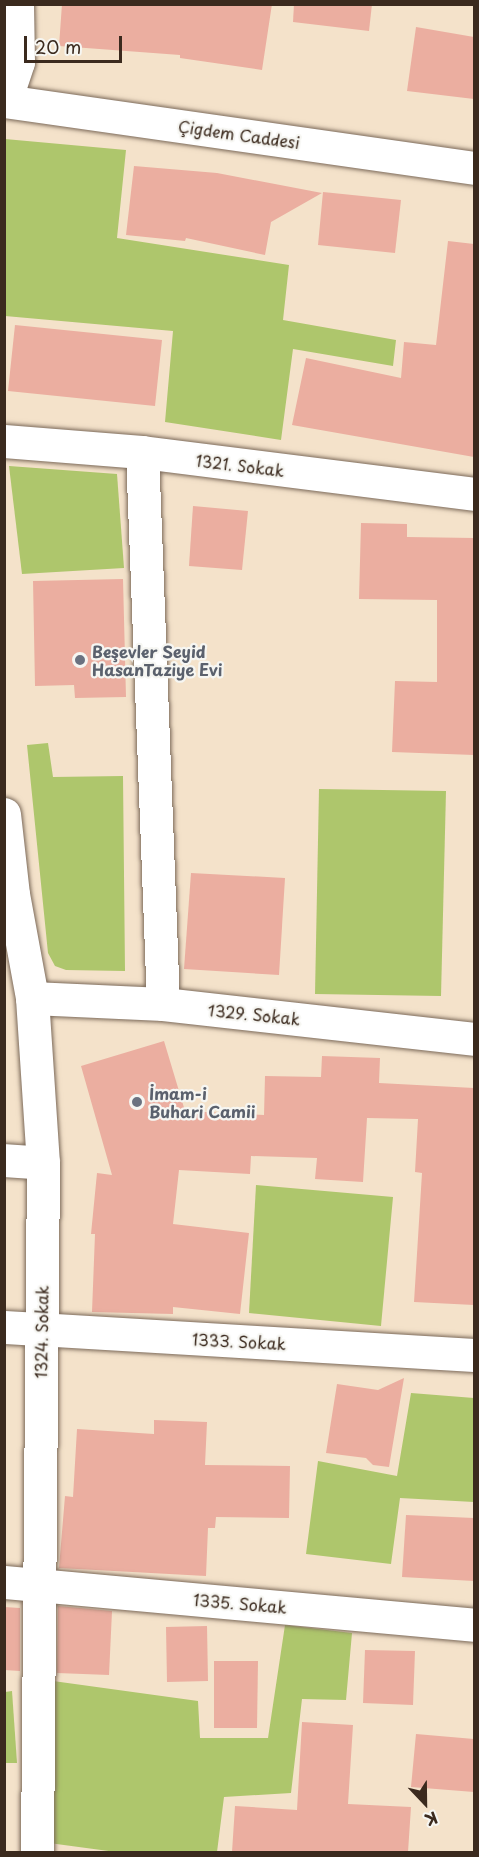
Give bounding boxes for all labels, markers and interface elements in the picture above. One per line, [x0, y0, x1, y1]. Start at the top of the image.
scale bar [27, 24, 124, 62]
text: 20 m [35, 33, 81, 60]
street label: Çigdem Caddesi [177, 116, 301, 152]
street label: 1321. Sokak [193, 450, 287, 480]
place label: Beşevler Seyid HasanTaziye Evi [92, 641, 223, 679]
marker: Beşevler Seyid HasanTaziye Evi [73, 653, 87, 667]
street label: 1329. Sokak [206, 1000, 302, 1028]
place label: İmam-i Buhari Camii [149, 1083, 256, 1121]
marker: İmam-i Buhari Camii [130, 1095, 144, 1109]
street label: 1324. Sokak [31, 1284, 51, 1380]
street label: 1333. Sokak [191, 1329, 287, 1353]
street label: 1335. Sokak [192, 1589, 288, 1617]
north arrow [395, 1773, 455, 1833]
text: K [422, 1806, 442, 1833]

